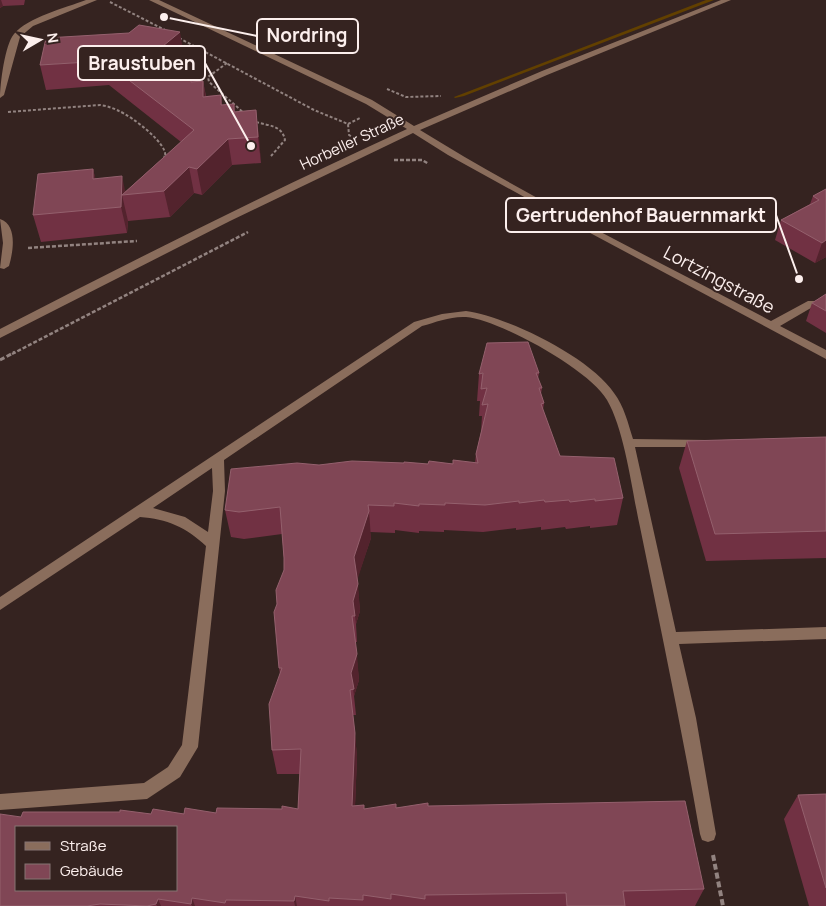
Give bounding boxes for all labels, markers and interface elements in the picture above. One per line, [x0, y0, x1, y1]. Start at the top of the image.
north arrow [15, 15, 65, 65]
callout: Nordring [257, 19, 358, 53]
text: Nordring [267, 22, 348, 48]
text: N [43, 31, 64, 44]
callout: Braustuben [78, 46, 205, 80]
text: Braustuben [88, 50, 196, 76]
street label: Horbeller Straße [296, 108, 408, 175]
callout: Gertrudenhof Bauernmarkt [506, 198, 776, 232]
text: Gertrudenhof Bauernmarkt [516, 202, 766, 228]
street label: Lortzingstraße [660, 240, 779, 319]
legend [15, 826, 178, 891]
text: Straße [60, 835, 107, 856]
text: Gebäude [60, 860, 123, 881]

